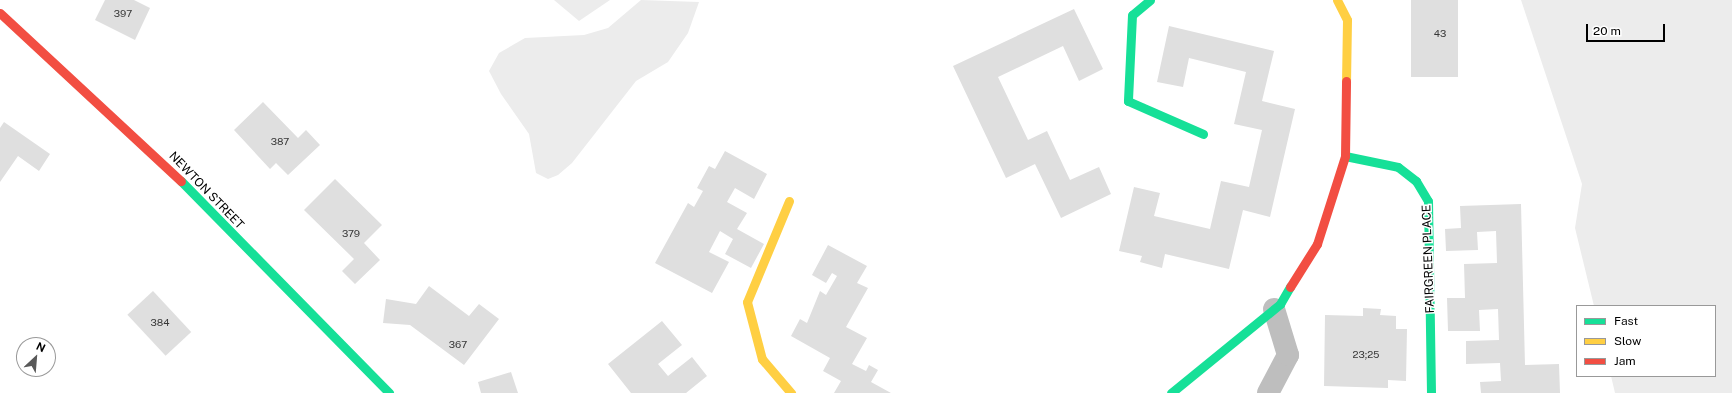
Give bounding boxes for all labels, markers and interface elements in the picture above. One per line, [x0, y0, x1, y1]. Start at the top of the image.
house number: 397 [114, 8, 132, 20]
scale bar [1588, 16, 1667, 42]
text: 20 m [1593, 24, 1621, 38]
house number: 43 [1434, 28, 1446, 40]
house number: 387 [271, 136, 289, 148]
street label: NEWTON STREET [166, 149, 246, 233]
street label: FAIRGREEN PLACE [1420, 204, 1438, 314]
house number: 379 [342, 228, 360, 240]
legend [1576, 305, 1716, 377]
text: Fast [1614, 314, 1638, 328]
house number: 384 [151, 317, 169, 329]
text: Slow [1614, 334, 1641, 348]
north arrow [16, 337, 56, 377]
house number: 367 [449, 339, 467, 351]
text: N [34, 340, 47, 354]
house number: 23;25 [1352, 349, 1380, 361]
text: Jam [1614, 354, 1636, 368]

